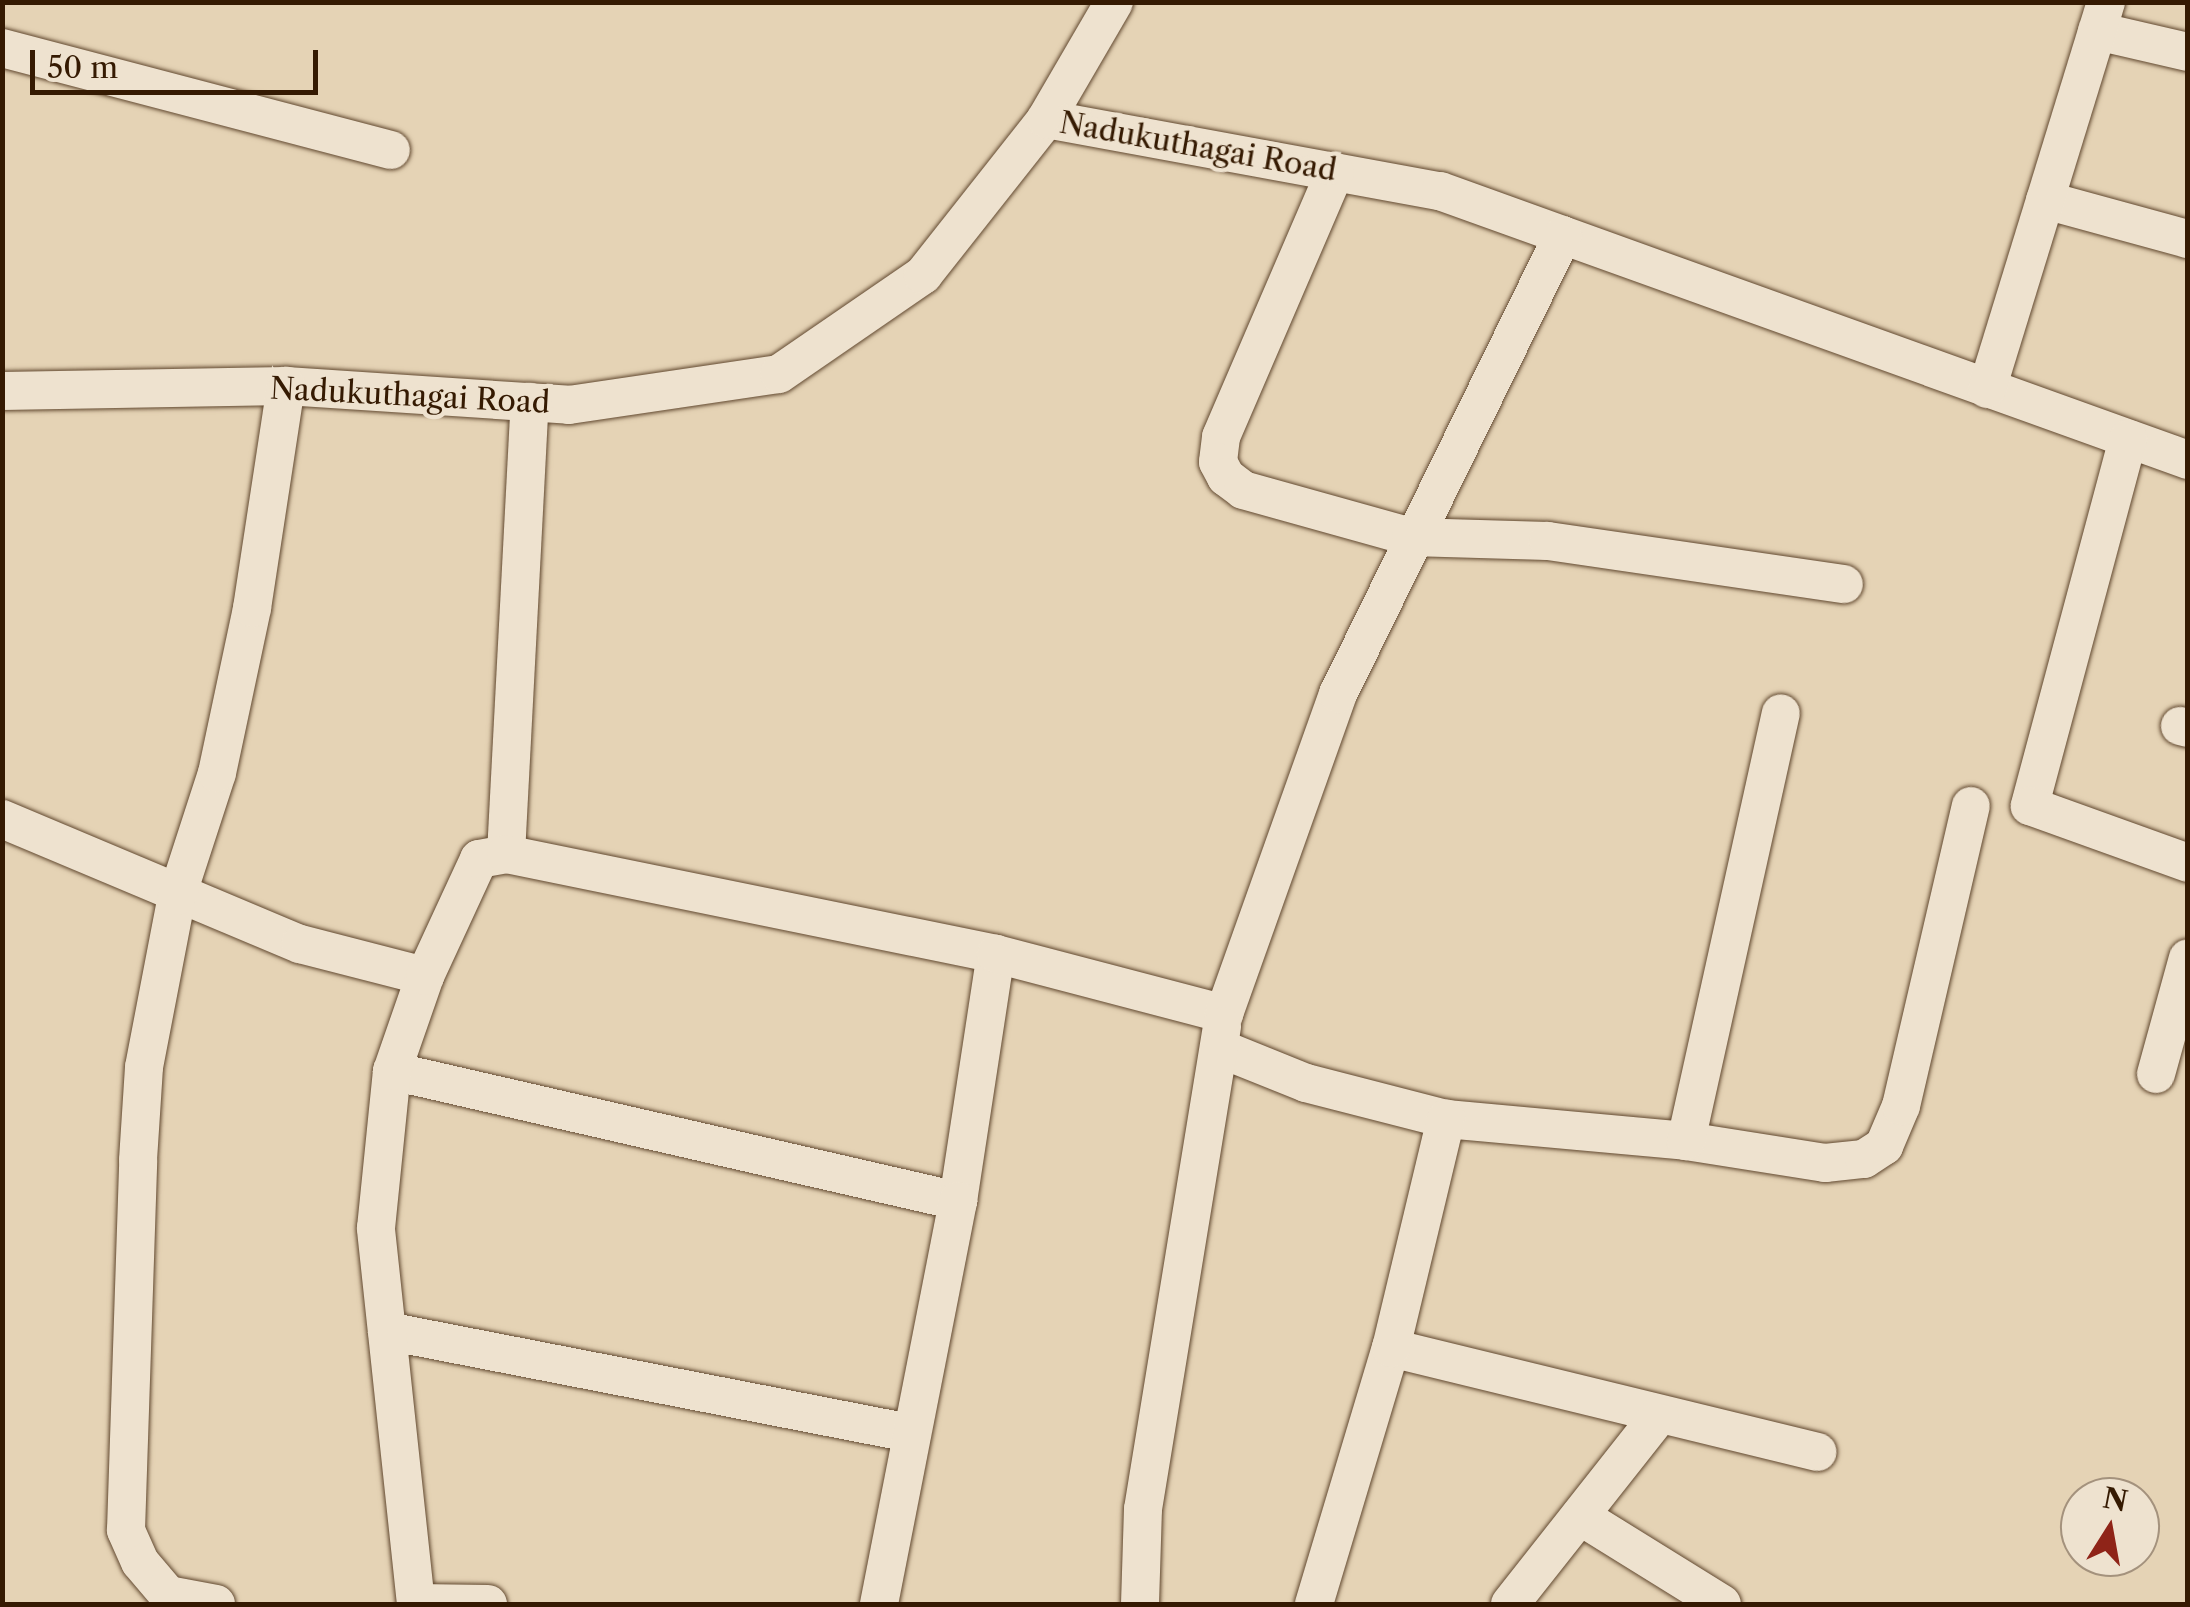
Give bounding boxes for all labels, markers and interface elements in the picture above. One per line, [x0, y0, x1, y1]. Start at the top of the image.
scale bar [35, 30, 322, 92]
text: 50 m [47, 49, 118, 86]
street label: Nadukuthagai Road [1057, 105, 1339, 189]
street label: Nadukuthagai Road [269, 371, 551, 421]
north arrow [2060, 1477, 2160, 1577]
text: N [2100, 1481, 2131, 1519]

